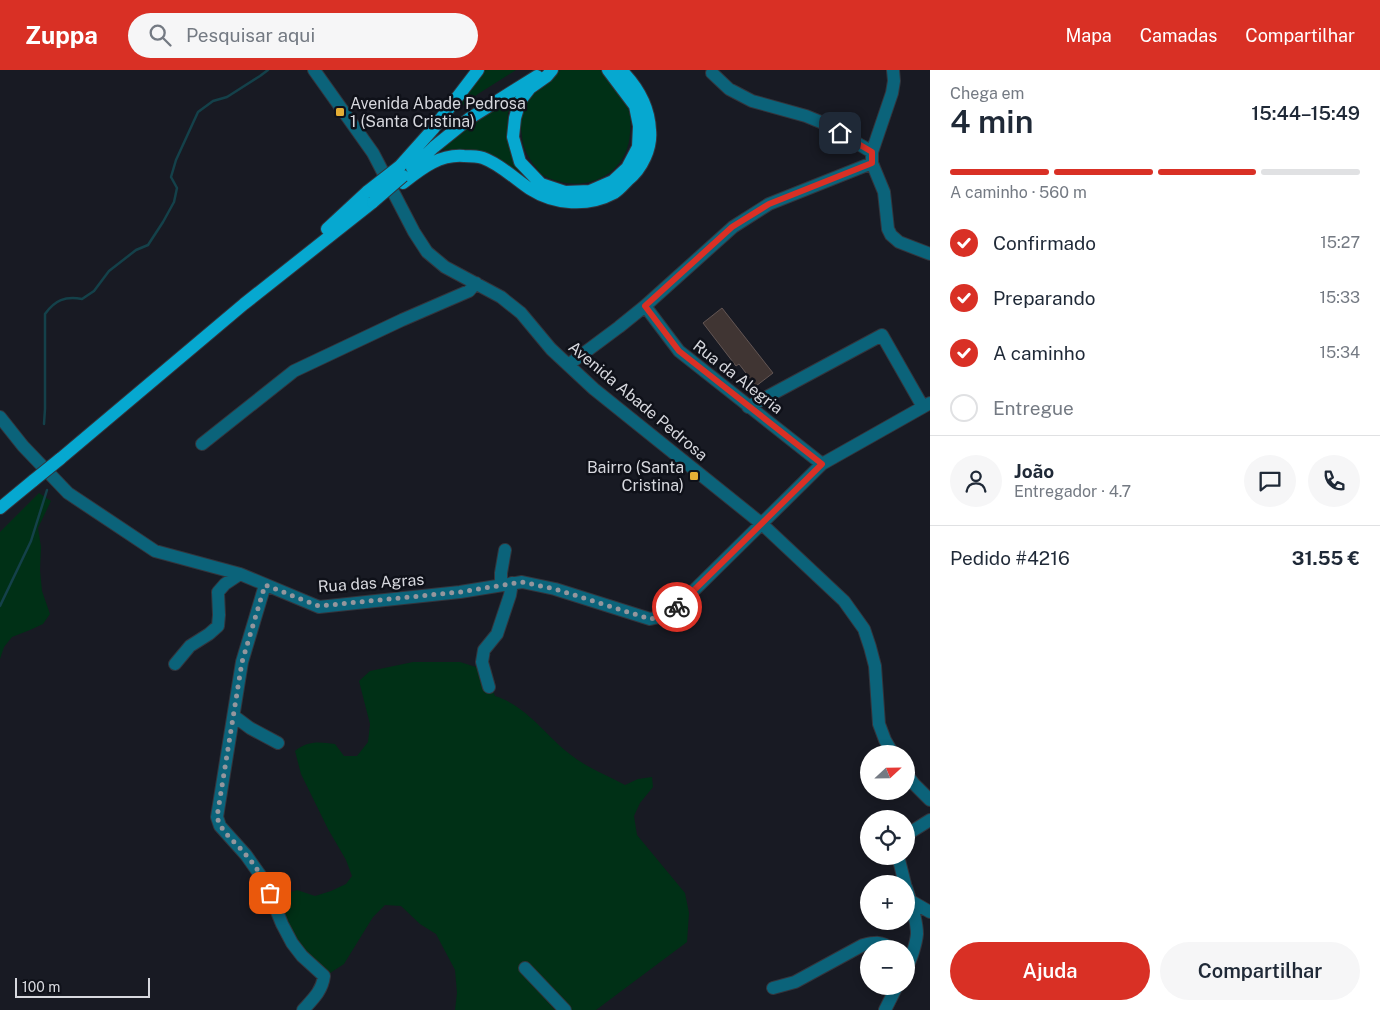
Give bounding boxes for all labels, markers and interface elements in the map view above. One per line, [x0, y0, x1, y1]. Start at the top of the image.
search box [128, 13, 478, 58]
text: Zuppa [25, 21, 98, 49]
icon: search [146, 21, 174, 49]
text: Pesquisar aqui [186, 24, 315, 46]
text: Mapa [1065, 25, 1112, 46]
text: Camadas [1140, 25, 1217, 46]
text: Compartilhar [1245, 25, 1355, 46]
text: Chega em [950, 84, 1024, 103]
place label: Avenida Abade Pedrosa 1 (Santa Cristina) [350, 94, 526, 131]
text: 15:44–15:49 [1251, 102, 1360, 124]
text: 4 min [950, 103, 1033, 140]
marker: Avenida Abade Pedrosa 1 (Santa Cristina) [334, 106, 346, 118]
pin [819, 112, 861, 154]
icon: home [826, 119, 854, 147]
text: A caminho · 560 m [950, 183, 1087, 202]
icon: check [950, 229, 978, 257]
text: Confirmado [993, 232, 1096, 254]
text: 15:27 [1320, 233, 1360, 252]
icon: check [950, 284, 978, 312]
text: Preparando [993, 287, 1095, 309]
text: 15:33 [1320, 288, 1360, 307]
street label: Rua da Alegria [689, 336, 787, 418]
street label: Avenida Abade Pedrosa [565, 337, 711, 465]
icon: check [950, 339, 978, 367]
text: A caminho [993, 342, 1086, 364]
text: 15:34 [1320, 343, 1360, 362]
text: Entregue [993, 397, 1074, 419]
button: person [950, 455, 1002, 507]
button: chat [1244, 455, 1296, 507]
button: phone [1308, 455, 1360, 507]
place label: Bairro (Santa Cristina) [587, 458, 684, 495]
text: João [1014, 460, 1054, 482]
marker: Bairro (Santa Cristina) [688, 470, 700, 482]
text: Entregador · 4.7 [1014, 482, 1131, 501]
text: Pedido #4216 [950, 547, 1070, 569]
text: 31.55 € [1292, 547, 1360, 569]
street label: Rua das Agras [317, 570, 425, 596]
courier [652, 582, 702, 632]
icon: bike [663, 593, 691, 621]
north arrow [860, 745, 915, 800]
map controls [860, 745, 915, 995]
button: locate [860, 810, 915, 865]
pin [249, 872, 291, 914]
button: + [860, 875, 915, 930]
icon: bag [256, 879, 284, 907]
button: − [860, 940, 915, 995]
button: Ajuda [950, 942, 1150, 1000]
button: Compartilhar [1160, 942, 1360, 1000]
scale bar [15, 975, 150, 998]
text: 100 m [22, 979, 60, 995]

